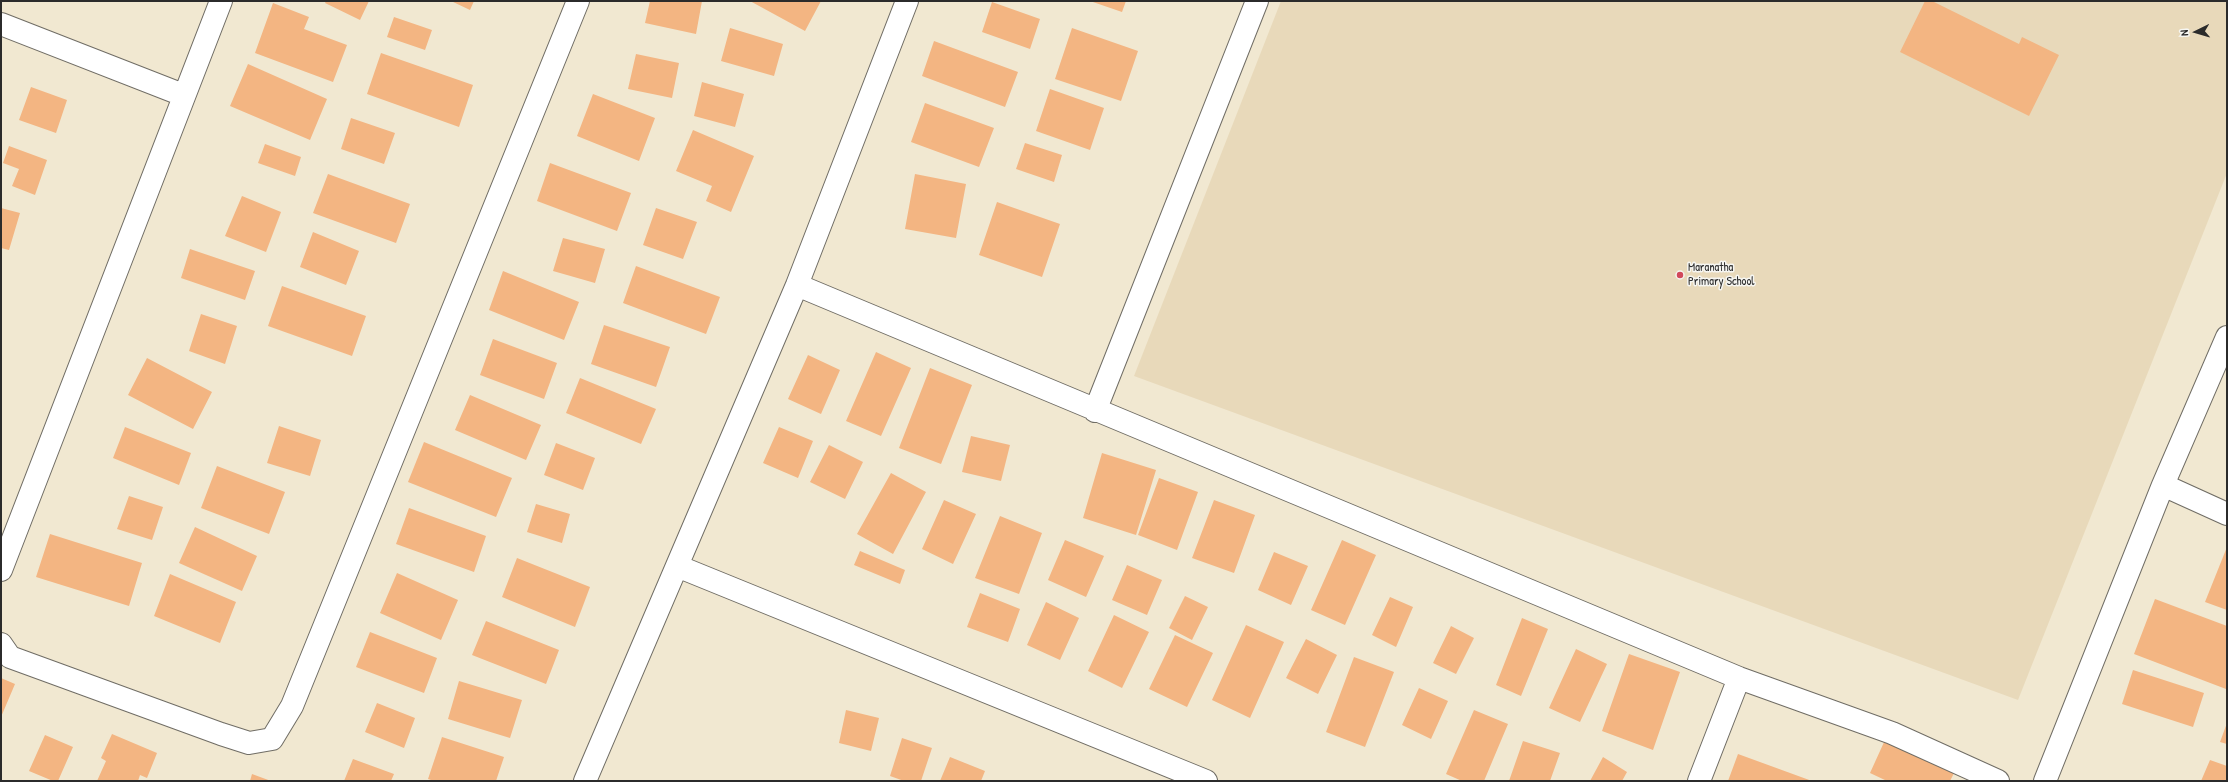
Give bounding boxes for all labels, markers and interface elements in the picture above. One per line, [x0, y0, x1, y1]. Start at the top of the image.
north arrow [2176, 12, 2216, 52]
text: N [2177, 30, 2191, 37]
place label: Maranatha Primary School [1688, 261, 1754, 289]
marker: Maranatha Primary School [1675, 270, 1685, 280]

